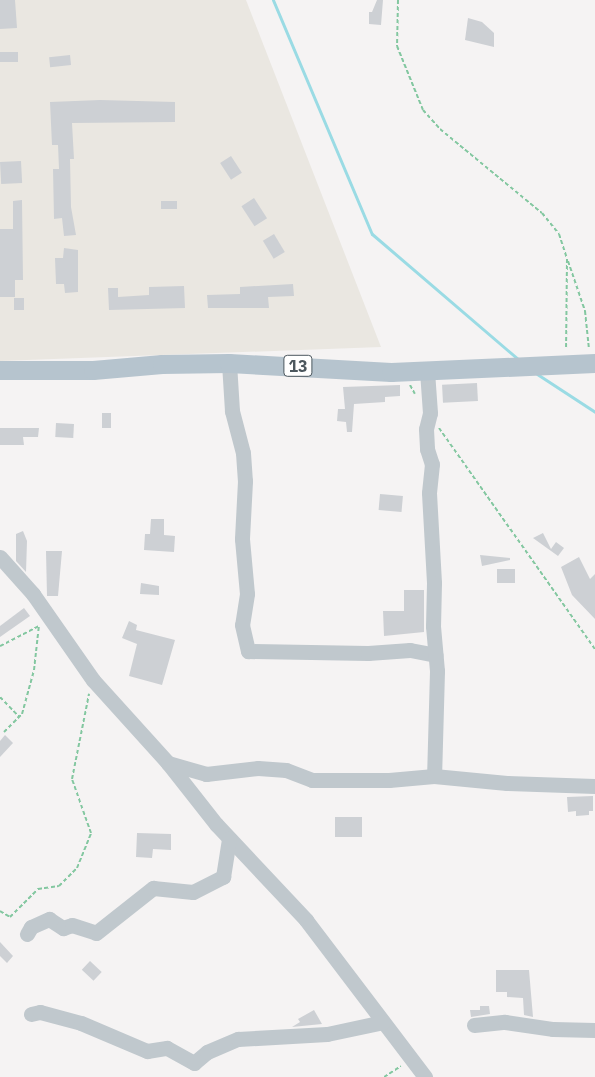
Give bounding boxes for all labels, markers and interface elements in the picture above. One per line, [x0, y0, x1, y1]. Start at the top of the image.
road number: 13 [283, 352, 313, 380]

